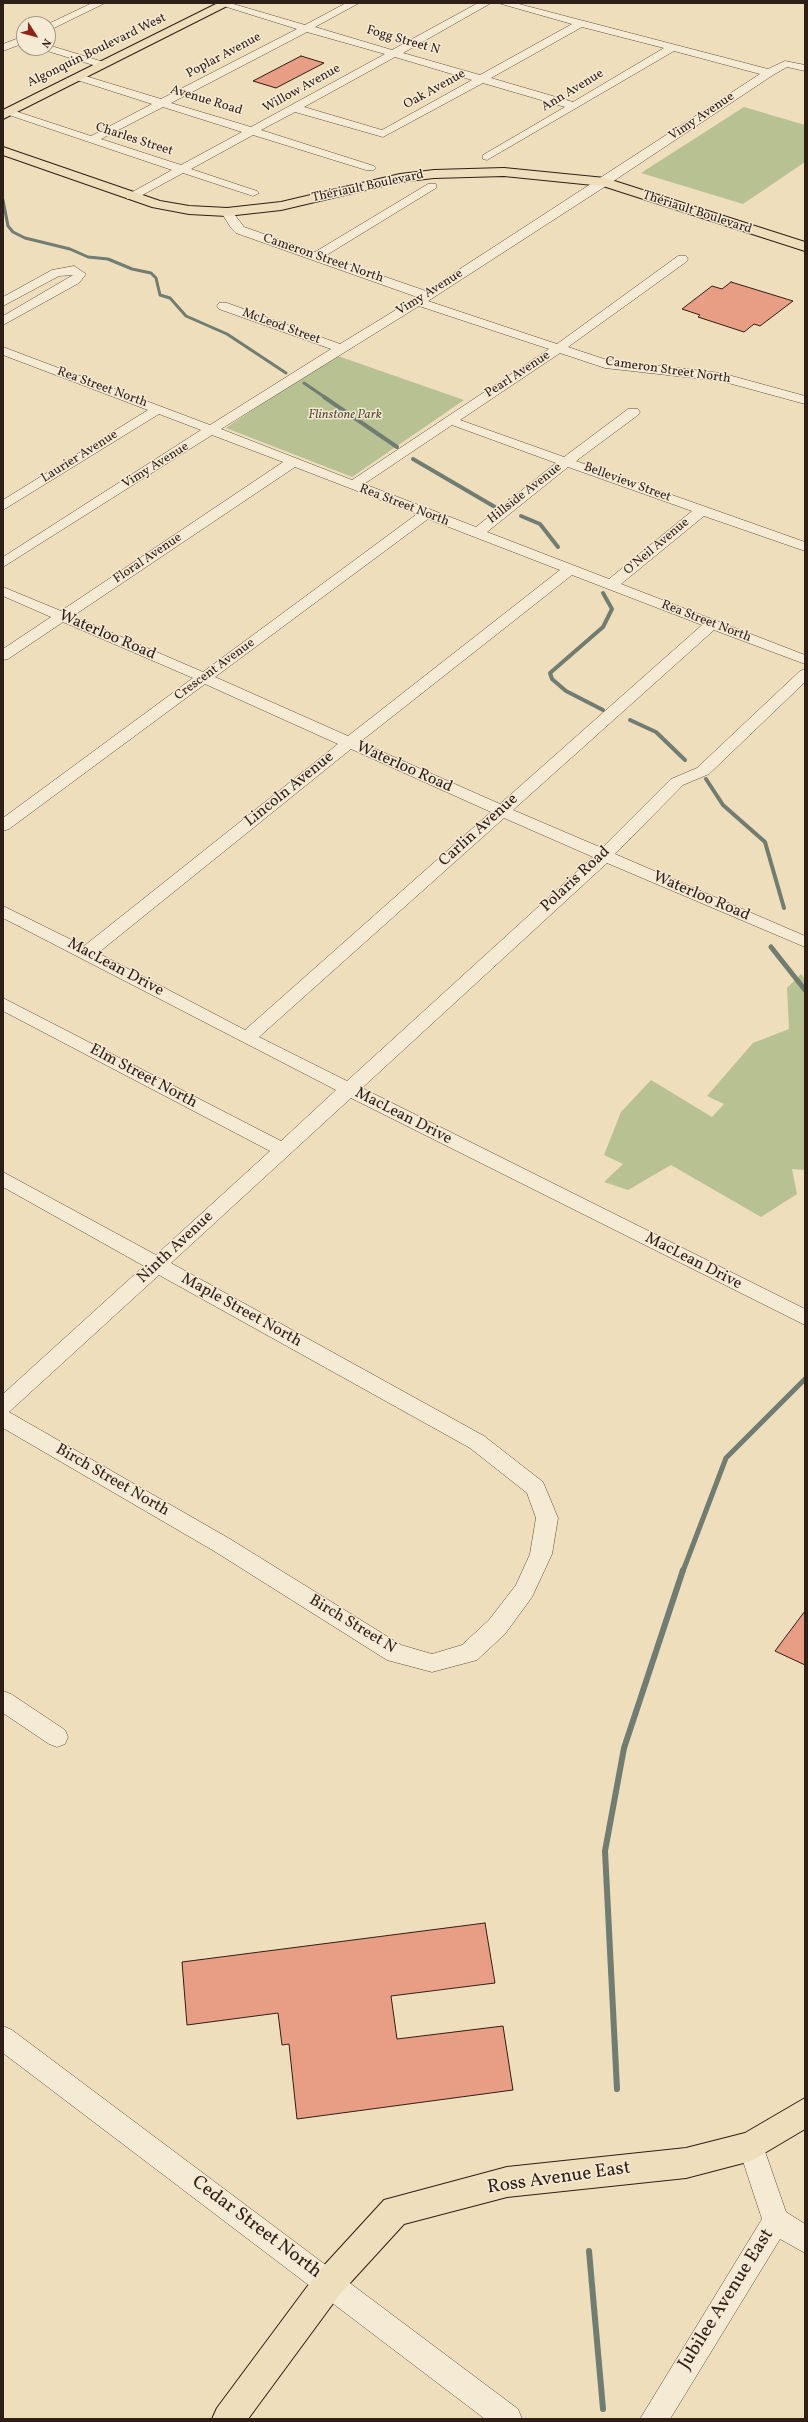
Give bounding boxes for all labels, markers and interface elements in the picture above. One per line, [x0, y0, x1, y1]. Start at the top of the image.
street label: Algonquin Boulevard West [25, 11, 169, 91]
north arrow [16, 16, 56, 56]
street label: Fogg Street N [364, 23, 442, 59]
street label: Poplar Avenue [184, 30, 264, 82]
text: N [37, 35, 54, 50]
street label: Willow Avenue [260, 61, 344, 117]
street label: Ann Avenue [539, 66, 607, 116]
street label: Oak Avenue [401, 67, 469, 113]
street label: Avenue Road [168, 83, 244, 119]
street label: Vimy Avenue [666, 89, 738, 145]
street label: Charles Street [93, 120, 175, 160]
street label: Thériault Boulevard [311, 168, 425, 206]
street label: Thériault Boulevard [640, 188, 754, 238]
street label: Cameron Street North [261, 231, 385, 287]
street label: Vimy Avenue [394, 266, 466, 320]
street label: McLeod Street [240, 306, 322, 348]
street label: Pearl Avenue [483, 348, 553, 402]
street label: Cameron Street North [604, 354, 732, 388]
street label: Rea Street North [55, 364, 149, 412]
park label: Flinstone Park [308, 408, 382, 424]
street label: Laurier Avenue [39, 427, 121, 487]
street label: Vimy Avenue [120, 439, 192, 493]
street label: Hillside Avenue [485, 460, 565, 528]
street label: Belleview Street [581, 460, 673, 506]
street label: Rea Street North [357, 482, 451, 530]
street label: O'Neil Avenue [621, 515, 693, 579]
street label: Floral Avenue [111, 530, 185, 588]
street label: Rea Street North [659, 598, 753, 646]
street label: Waterloo Road [56, 607, 158, 665]
street label: Crescent Avenue [172, 636, 258, 704]
street label: Waterloo Road [353, 738, 455, 798]
street label: Lincoln Avenue [242, 748, 338, 832]
street label: Carlin Avenue [435, 790, 523, 872]
street label: Polaris Road [537, 843, 615, 917]
street label: Waterloo Road [650, 868, 752, 926]
street label: MacLean Drive [64, 935, 166, 1001]
street label: Elm Street North [86, 1041, 200, 1113]
street label: MacLean Drive [351, 1084, 455, 1150]
street label: Ninth Avenue [134, 1208, 218, 1288]
street label: MacLean Drive [641, 1229, 745, 1295]
street label: Maple Street North [177, 1270, 305, 1352]
street label: Birch Street North [52, 1441, 172, 1521]
street label: Birch Street N [305, 1592, 399, 1658]
street label: Ross Avenue East [486, 2158, 632, 2200]
street label: Cedar Street North [186, 2172, 326, 2284]
street label: Jubilee Avenue East [674, 2225, 780, 2375]

